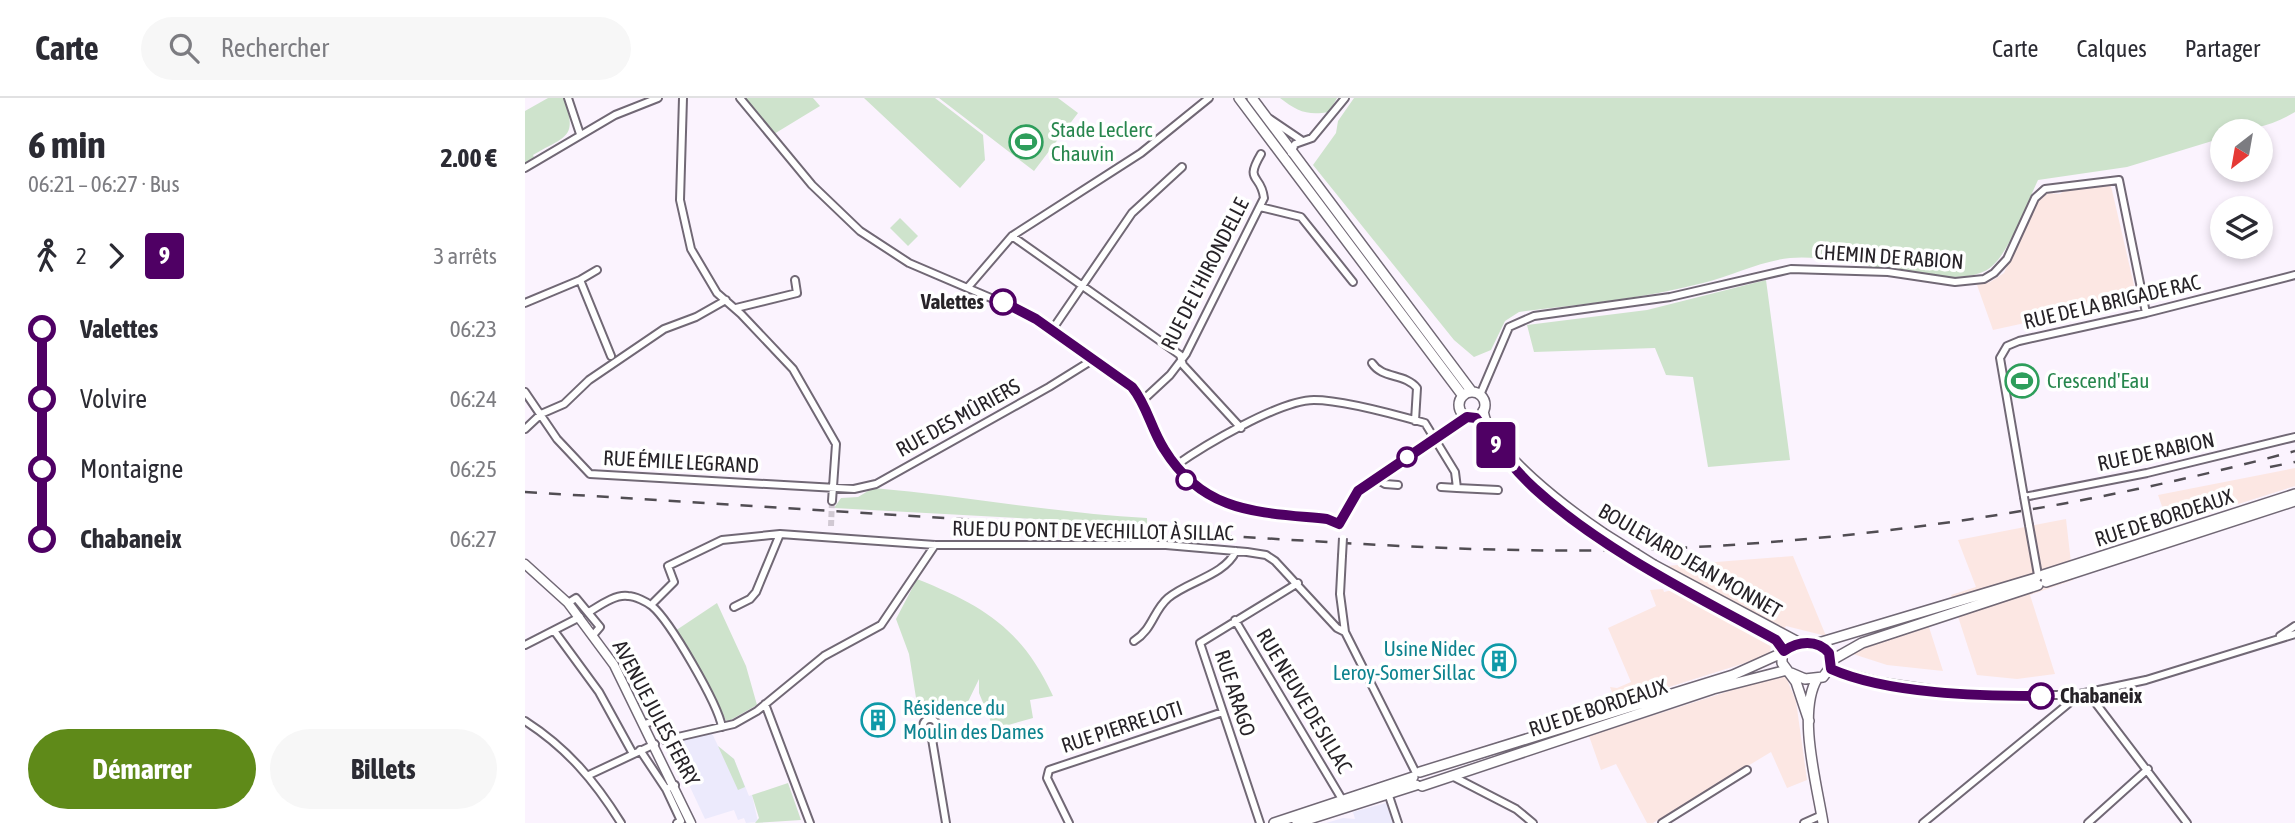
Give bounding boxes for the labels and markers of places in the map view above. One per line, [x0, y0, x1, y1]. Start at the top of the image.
place label: Stade Leclerc Chauvin [1051, 117, 1152, 165]
sports icon: Stade Leclerc Chauvin [1007, 123, 1045, 161]
place label: Valettes [920, 289, 985, 313]
marker: Valettes [990, 289, 1016, 315]
sports icon: Crescend'Eau [2003, 362, 2041, 400]
place label: Crescend'Eau [2047, 368, 2149, 392]
unlabelled marker [1397, 447, 1417, 467]
unlabelled marker [1176, 470, 1196, 490]
place label: Usine Nidec Leroy-Somer Sillac [1333, 636, 1475, 684]
building icon: Usine Nidec Leroy-Somer Sillac [1480, 642, 1518, 680]
marker: Chabaneix [2028, 683, 2054, 709]
place label: Chabaneix [2060, 683, 2143, 707]
place label: Résidence du Moulin des Dames [903, 695, 1044, 743]
building icon: Résidence du Moulin des Dames [859, 701, 897, 739]

